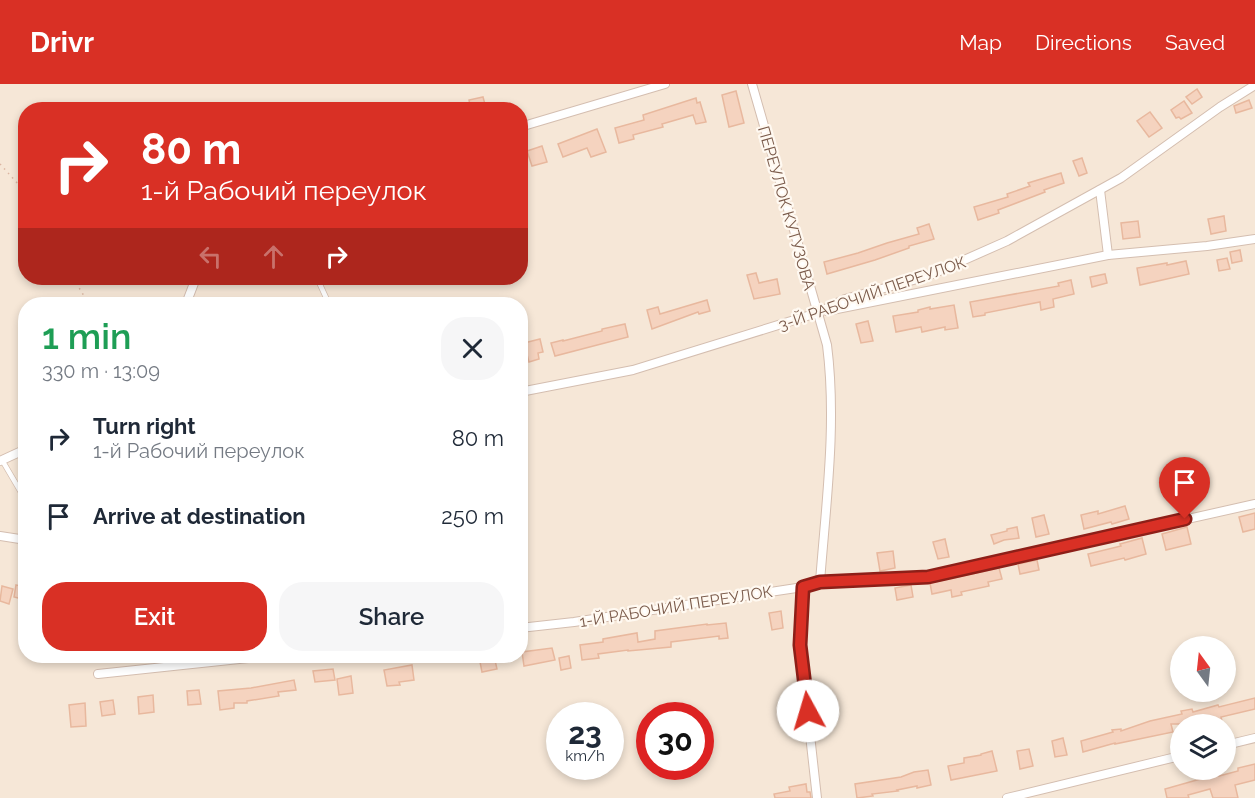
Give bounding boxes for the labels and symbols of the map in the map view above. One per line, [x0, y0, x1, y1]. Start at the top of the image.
street label: ПЕРЕУЛОК КУТУЗОВА [754, 124, 819, 293]
street label: 3-Й РАБОЧИЙ ПЕРЕУЛОК [776, 252, 968, 335]
pin [1159, 457, 1210, 519]
street label: 1-Й РАБОЧИЙ ПЕРЕУЛОК [578, 582, 774, 631]
north arrow [1170, 636, 1236, 702]
position arrow [776, 679, 840, 743]
speed limit sign: 30 [636, 702, 714, 780]

